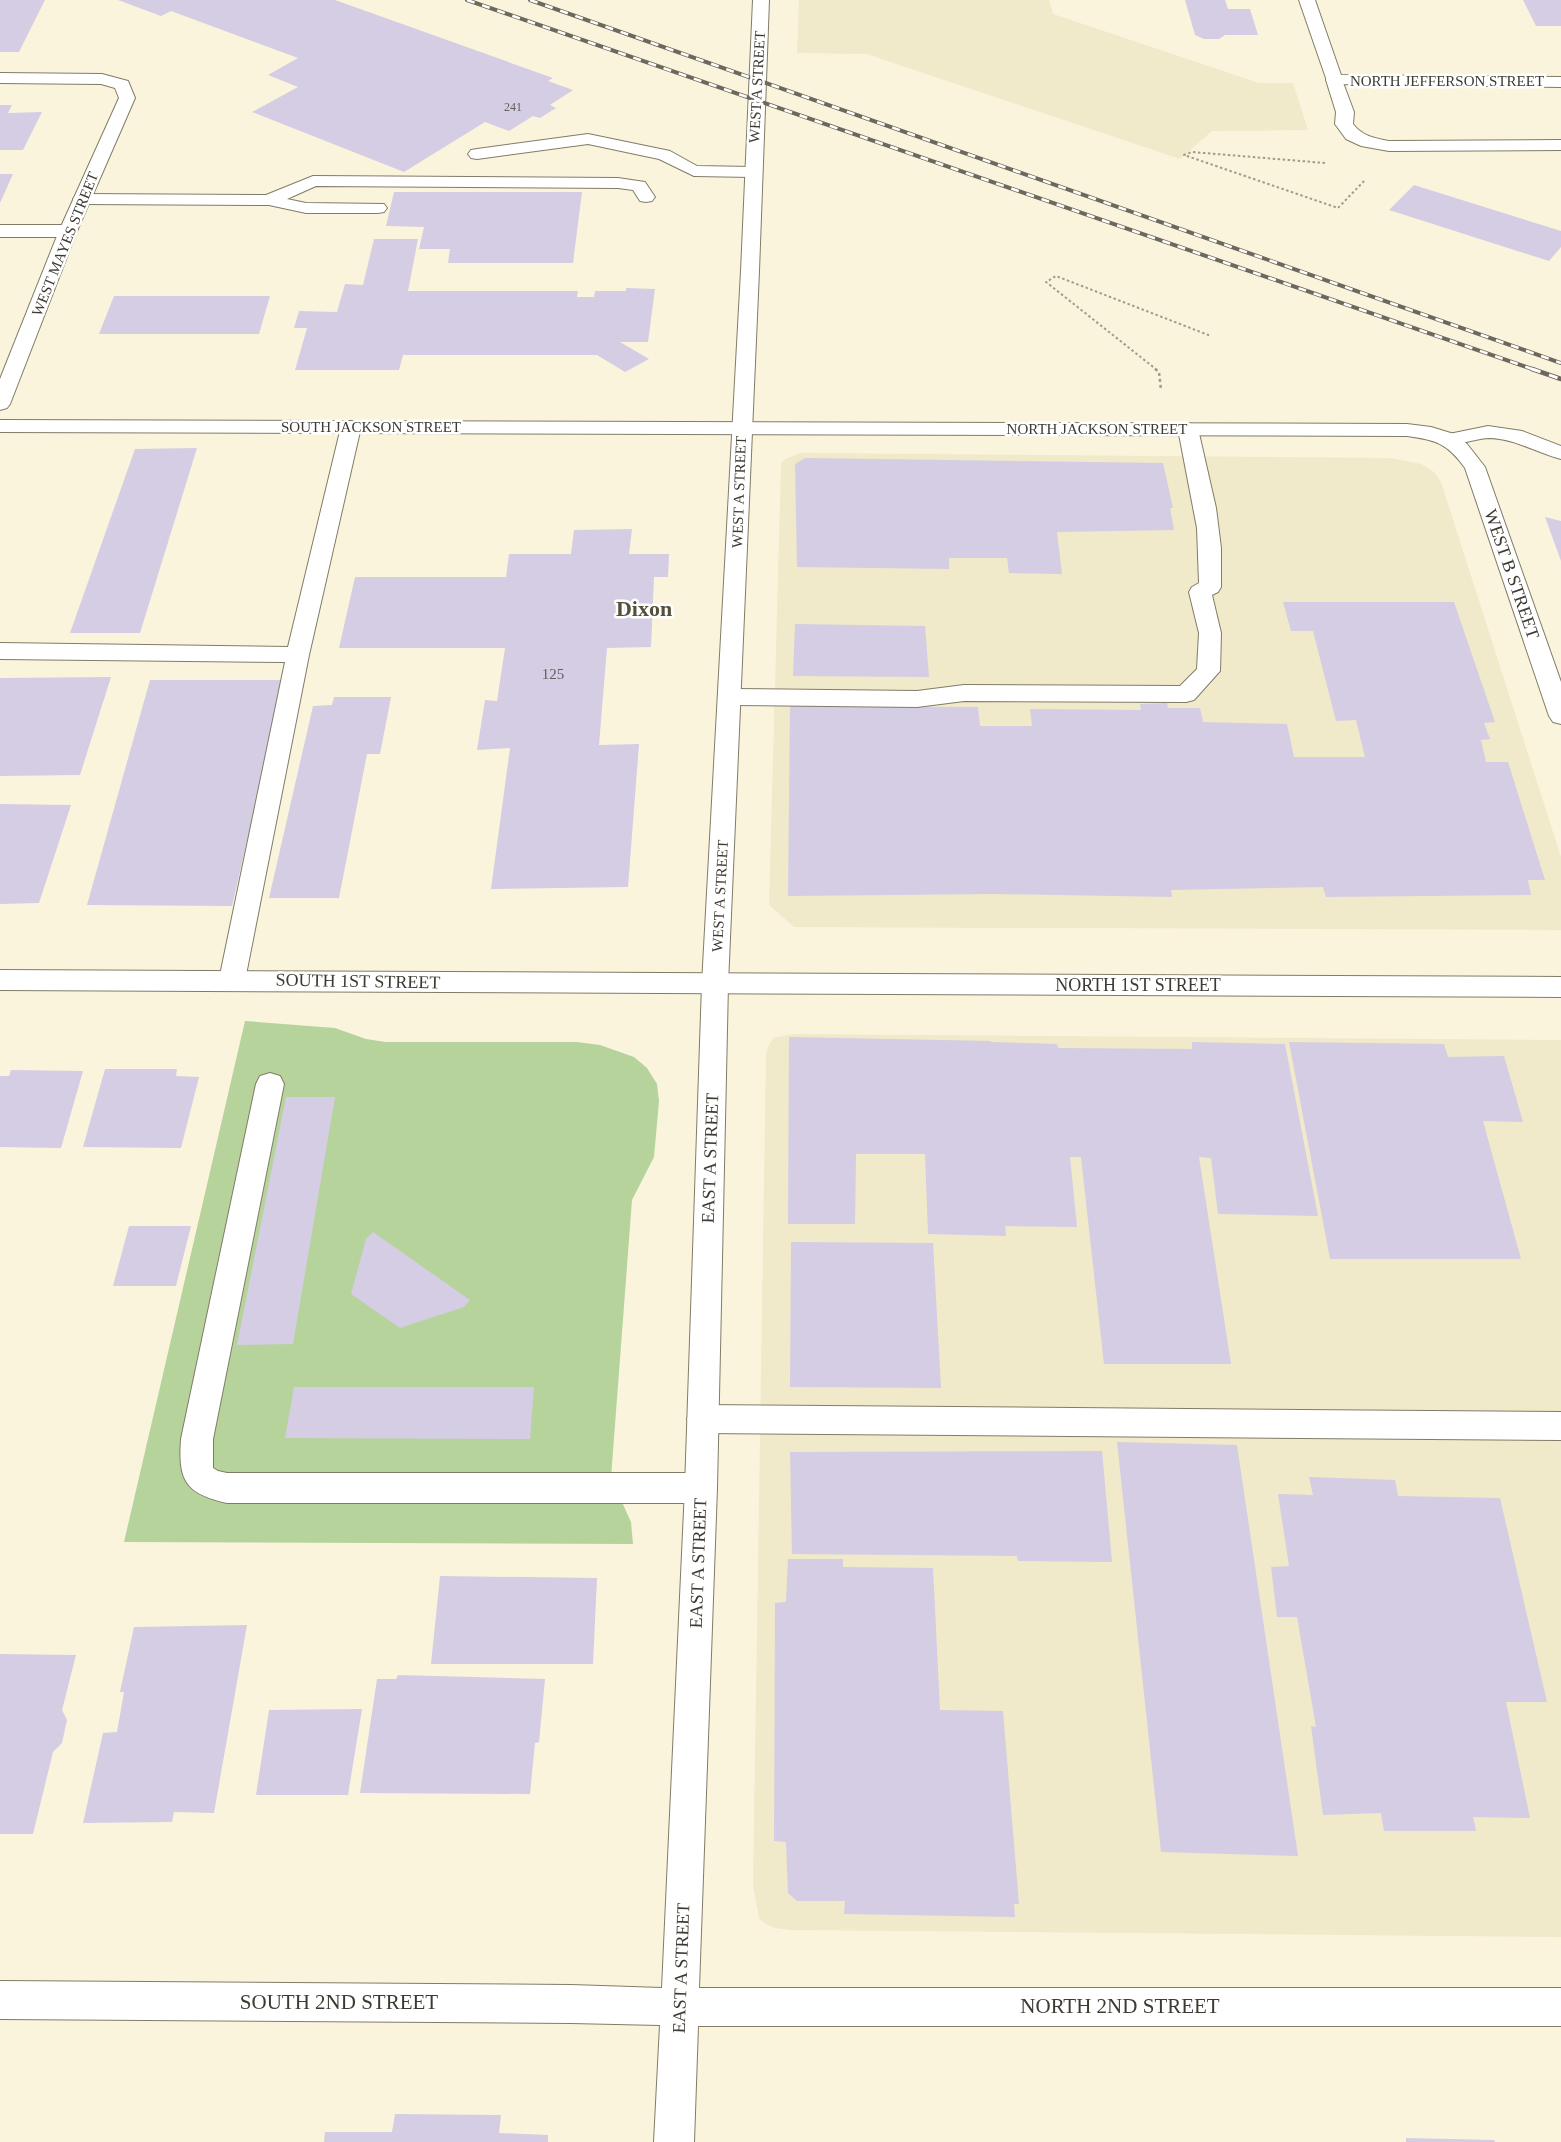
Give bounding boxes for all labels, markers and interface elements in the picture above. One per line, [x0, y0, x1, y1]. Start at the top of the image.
street label: WEST A STREET [746, 31, 768, 143]
street label: NORTH JEFFERSON STREET [1350, 73, 1544, 89]
house number: 241 [504, 100, 522, 114]
street label: WEST MAYES STREET [29, 170, 101, 318]
street label: SOUTH JACKSON STREET [281, 419, 461, 435]
street label: NORTH JACKSON STREET [1007, 421, 1187, 437]
street label: WEST A STREET [729, 436, 749, 548]
street label: WEST B STREET [1480, 507, 1544, 641]
district label: Dixon [616, 596, 672, 621]
house number: 125 [542, 666, 564, 682]
street label: WEST A STREET [709, 840, 731, 952]
street label: SOUTH 1ST STREET [275, 970, 441, 992]
street label: NORTH 1ST STREET [1055, 975, 1221, 995]
street label: EAST A STREET [698, 1092, 722, 1224]
street label: EAST A STREET [686, 1497, 710, 1629]
street label: EAST A STREET [669, 1902, 693, 2034]
street label: SOUTH 2ND STREET [240, 1990, 438, 2014]
street label: NORTH 2ND STREET [1020, 1994, 1220, 2018]

